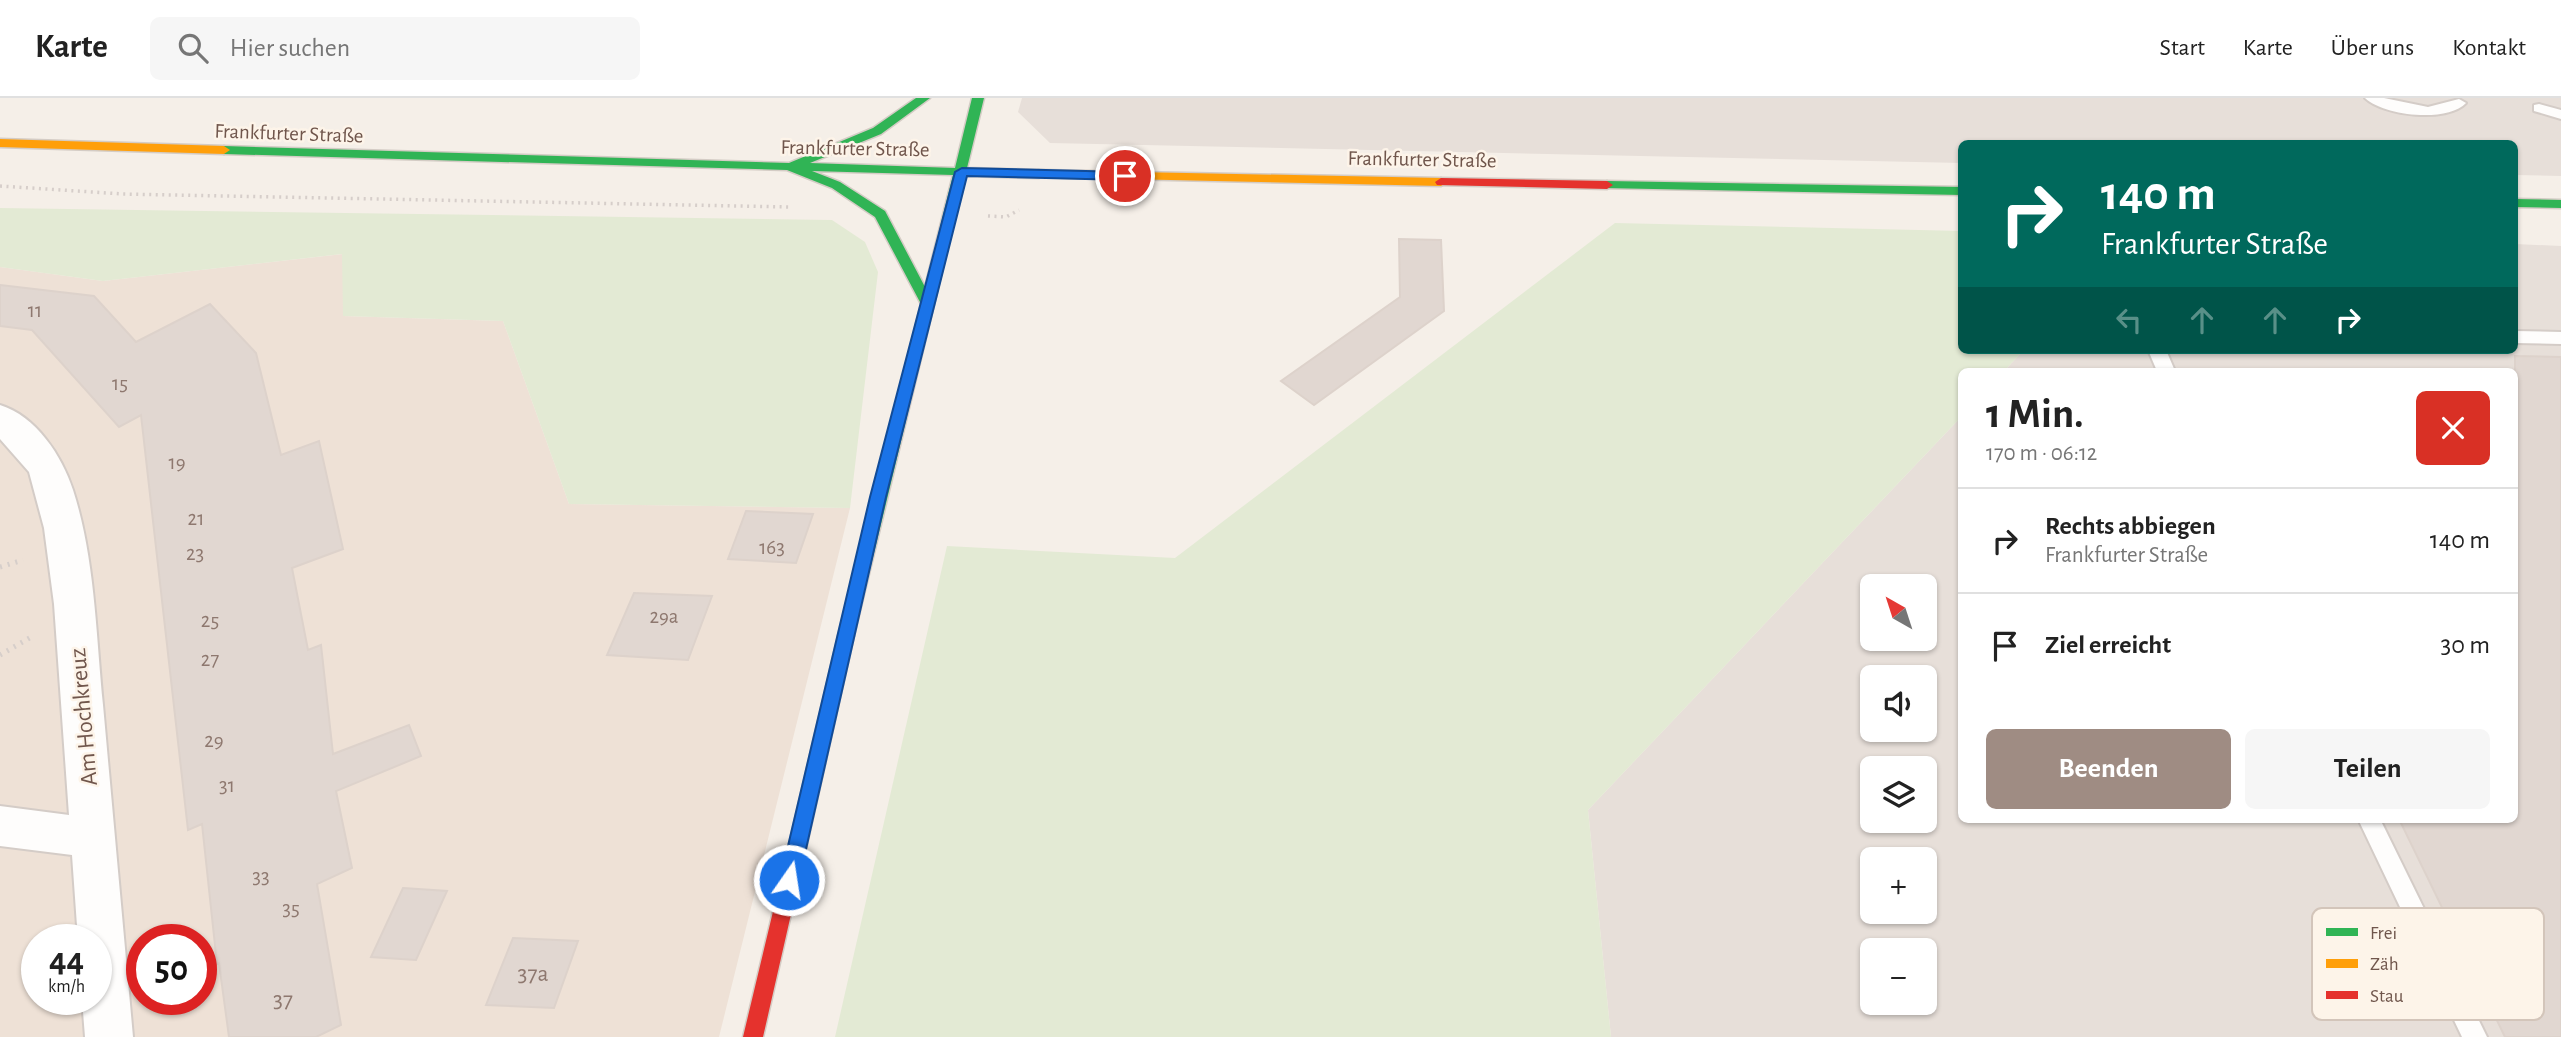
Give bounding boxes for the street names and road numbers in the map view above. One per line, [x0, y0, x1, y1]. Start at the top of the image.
street label: Frankfurter Straße [214, 120, 364, 147]
street label: Frankfurter Straße [780, 137, 930, 160]
street label: Frankfurter Straße [1347, 148, 1497, 171]
street label: Am Hochkreuz [66, 647, 102, 787]

